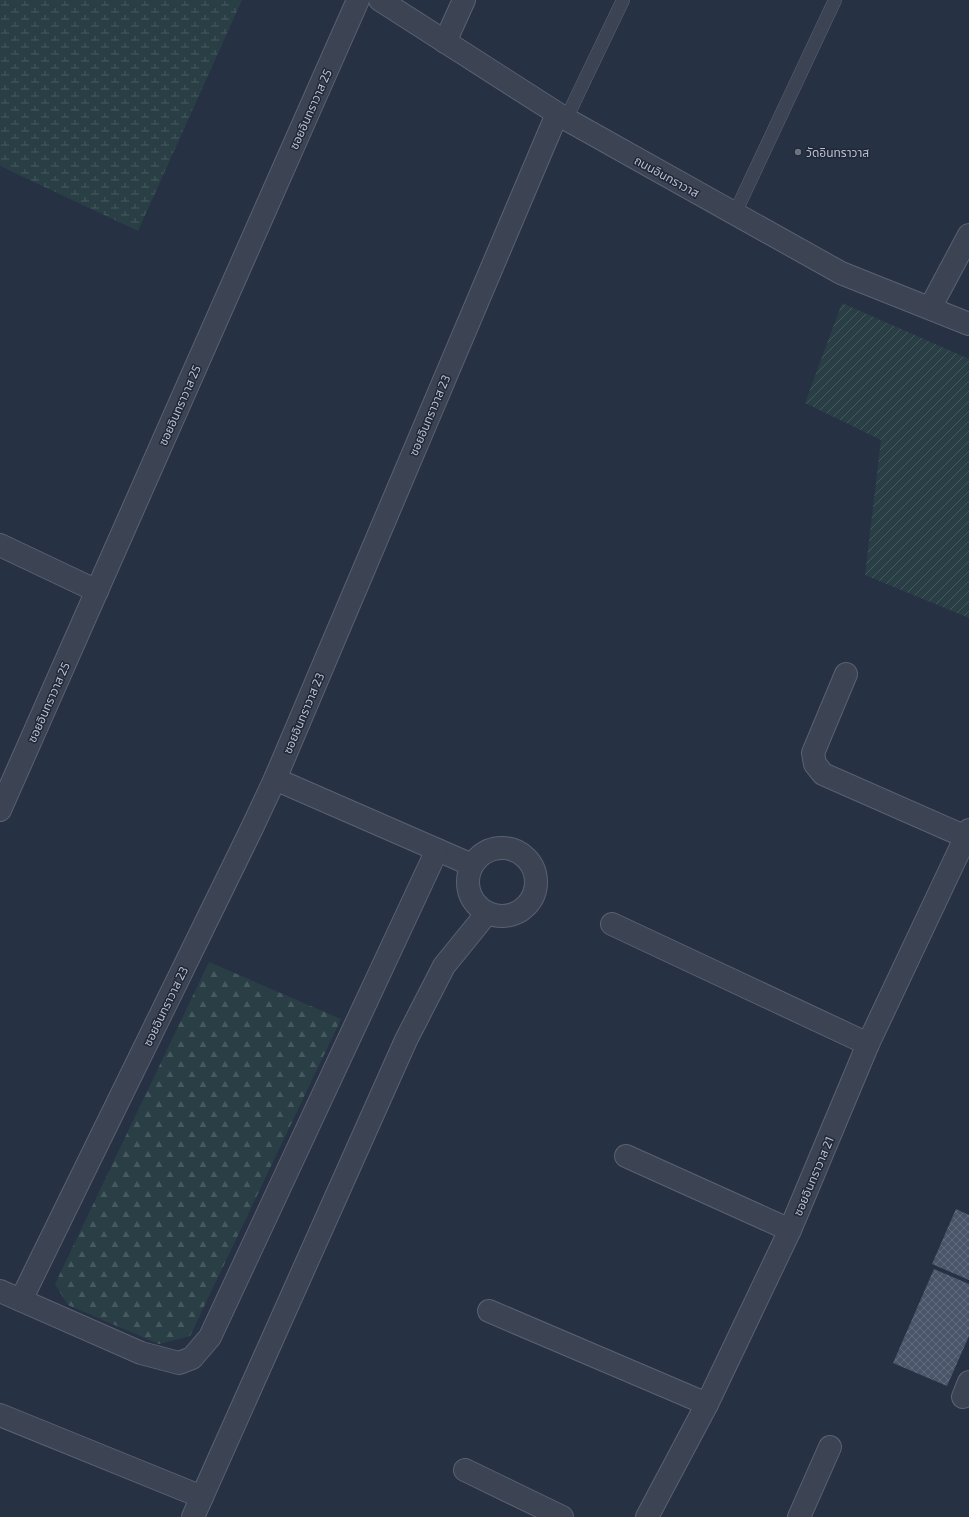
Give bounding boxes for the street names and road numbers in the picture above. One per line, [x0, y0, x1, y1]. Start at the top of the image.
street label: ซอยอินทราวาส 25 [286, 67, 334, 151]
street label: ถนนอินทราวาส [632, 152, 702, 200]
street label: ซอยอินทราวาส 25 [155, 363, 203, 447]
street label: ซอยอินทราวาส 23 [406, 372, 452, 458]
street label: ซอยอินทราวาส 25 [24, 660, 72, 744]
street label: ซอยอินทราวาส 23 [280, 670, 326, 756]
street label: ซอยอินทราวาส 23 [140, 964, 190, 1048]
street label: ซอยอินทราวาส 21 [790, 1134, 836, 1218]

